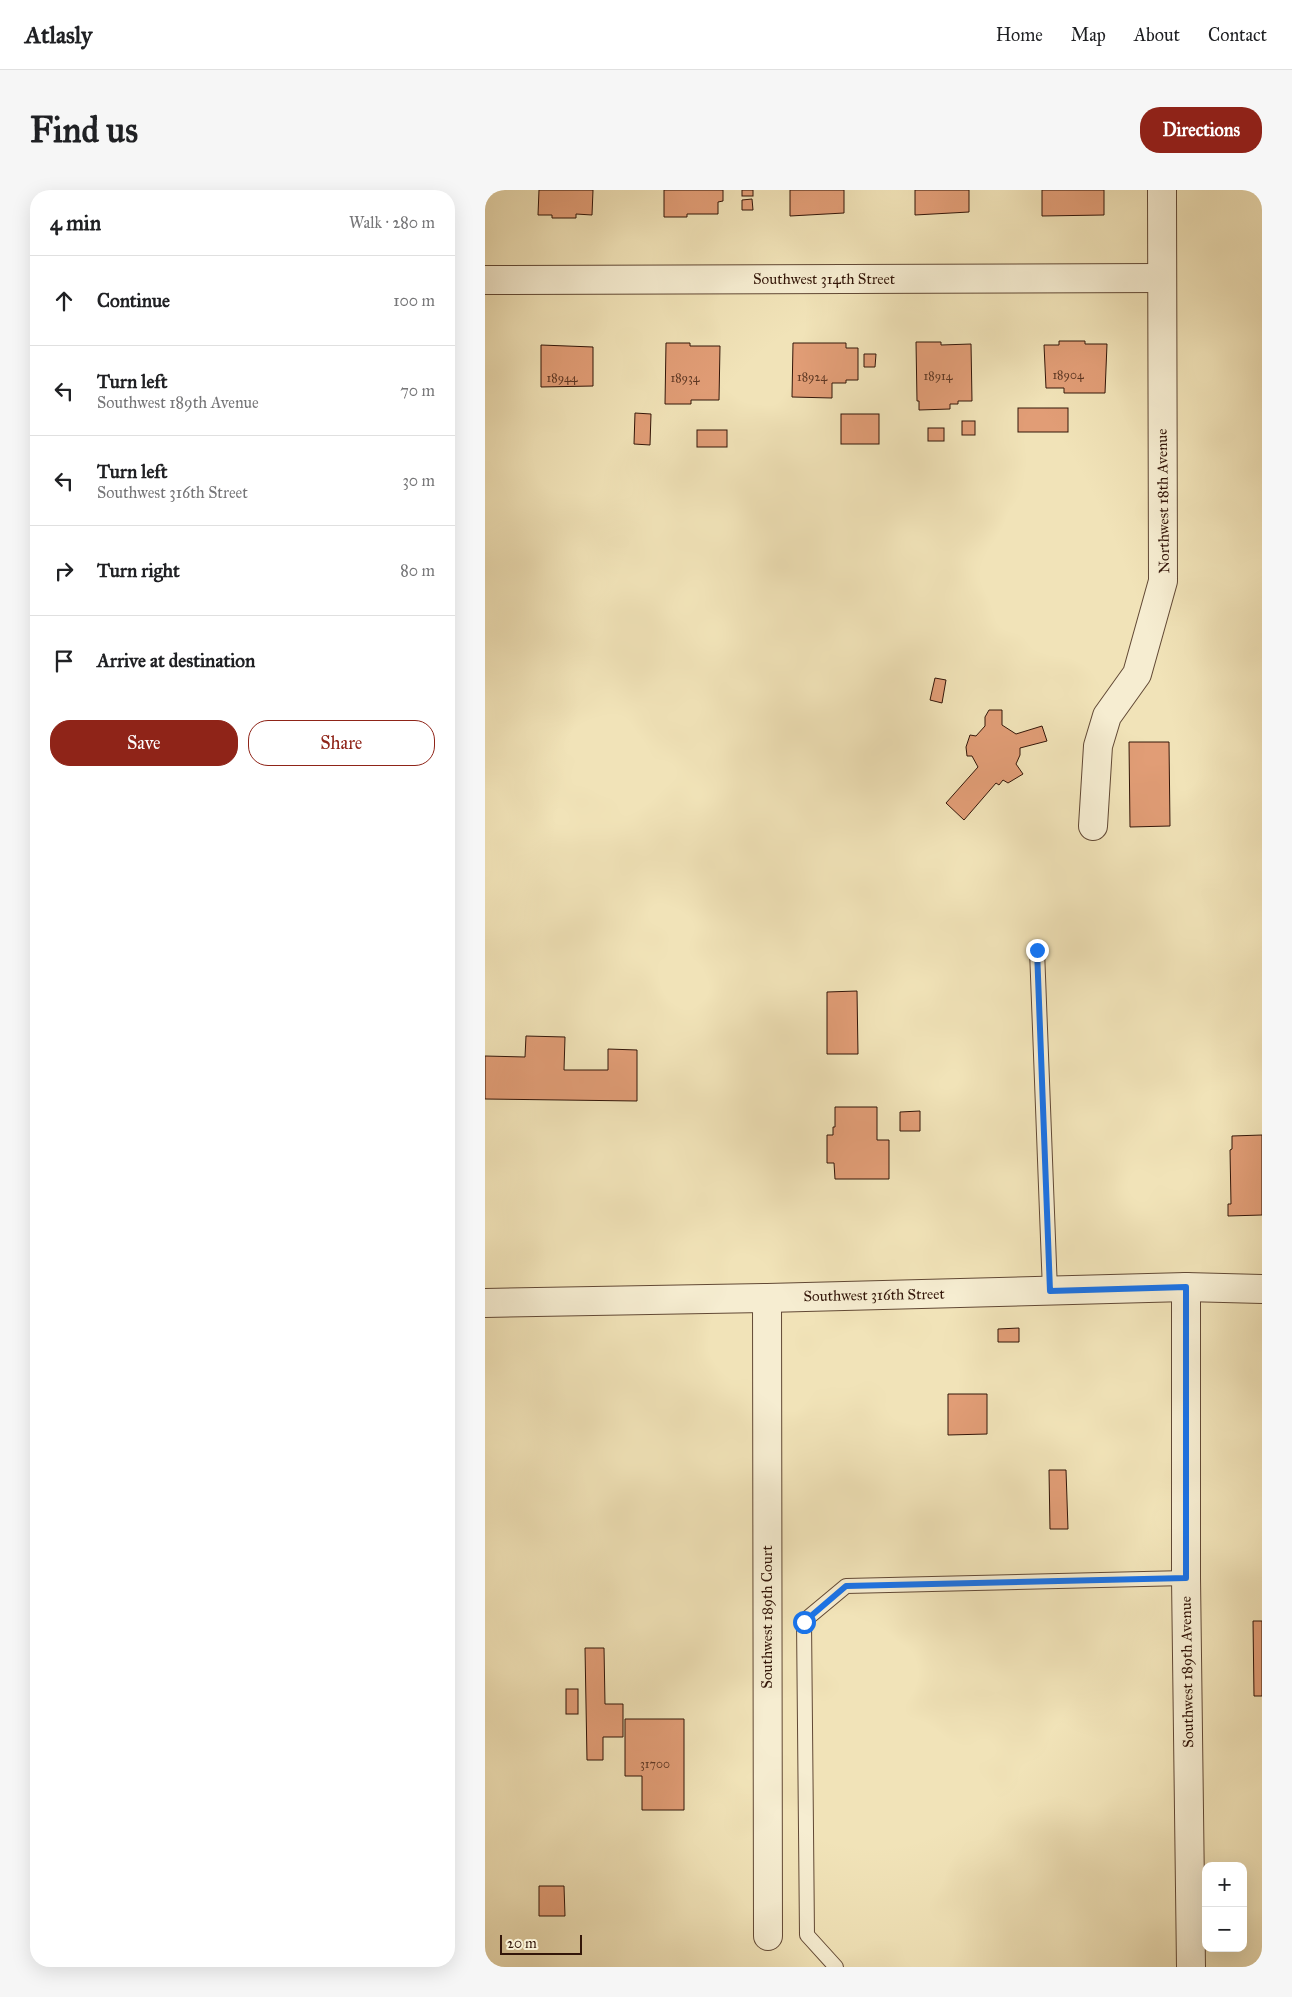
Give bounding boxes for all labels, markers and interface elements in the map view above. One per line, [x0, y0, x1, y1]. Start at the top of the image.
text: Atlasly [25, 20, 92, 50]
text: Home [996, 24, 1043, 46]
text: Map [1071, 24, 1106, 46]
text: About [1134, 24, 1180, 46]
text: Contact [1208, 24, 1267, 46]
button: Directions [1140, 107, 1262, 153]
text: Find us [30, 109, 138, 152]
text: 4 min [50, 210, 101, 236]
text: Walk · 280 m [349, 213, 435, 232]
street label: Southwest 314th Street [753, 270, 896, 288]
icon: ahead [50, 287, 78, 315]
text: Continue [97, 289, 170, 312]
text: 100 m [393, 291, 435, 310]
house number: 18904 [1052, 368, 1084, 382]
house number: 18914 [924, 369, 953, 383]
text: Turn left [97, 370, 167, 393]
house number: 18924 [797, 370, 827, 384]
house number: 18944 [547, 371, 578, 385]
house number: 18934 [670, 371, 700, 385]
icon: left [50, 377, 78, 405]
text: 70 m [400, 381, 435, 400]
text: Southwest 189th Avenue [97, 393, 259, 412]
street label: Northwest 18th Avenue [1153, 428, 1173, 574]
text: Turn left [97, 460, 167, 483]
icon: left [50, 467, 78, 495]
text: 30 m [402, 471, 435, 490]
text: Southwest 316th Street [97, 483, 248, 502]
icon: right [50, 557, 78, 585]
text: Turn right [97, 559, 180, 582]
text: 80 m [400, 561, 435, 580]
icon: arrive [50, 647, 78, 675]
text: Arrive at destination [97, 649, 255, 672]
button: Save [50, 720, 238, 766]
button: Share [248, 720, 435, 766]
route end [1026, 939, 1049, 962]
street label: Southwest 316th Street [803, 1285, 946, 1305]
street label: Southwest 189th Court [758, 1545, 776, 1689]
street label: Southwest 189th Avenue [1177, 1596, 1197, 1748]
route start [793, 1611, 816, 1634]
house number: 31700 [640, 1757, 670, 1771]
map controls [1202, 1862, 1247, 1952]
button: + [1202, 1862, 1247, 1907]
button: − [1202, 1907, 1247, 1952]
scale bar [500, 1932, 583, 1955]
text: 20 m [507, 1935, 537, 1952]

